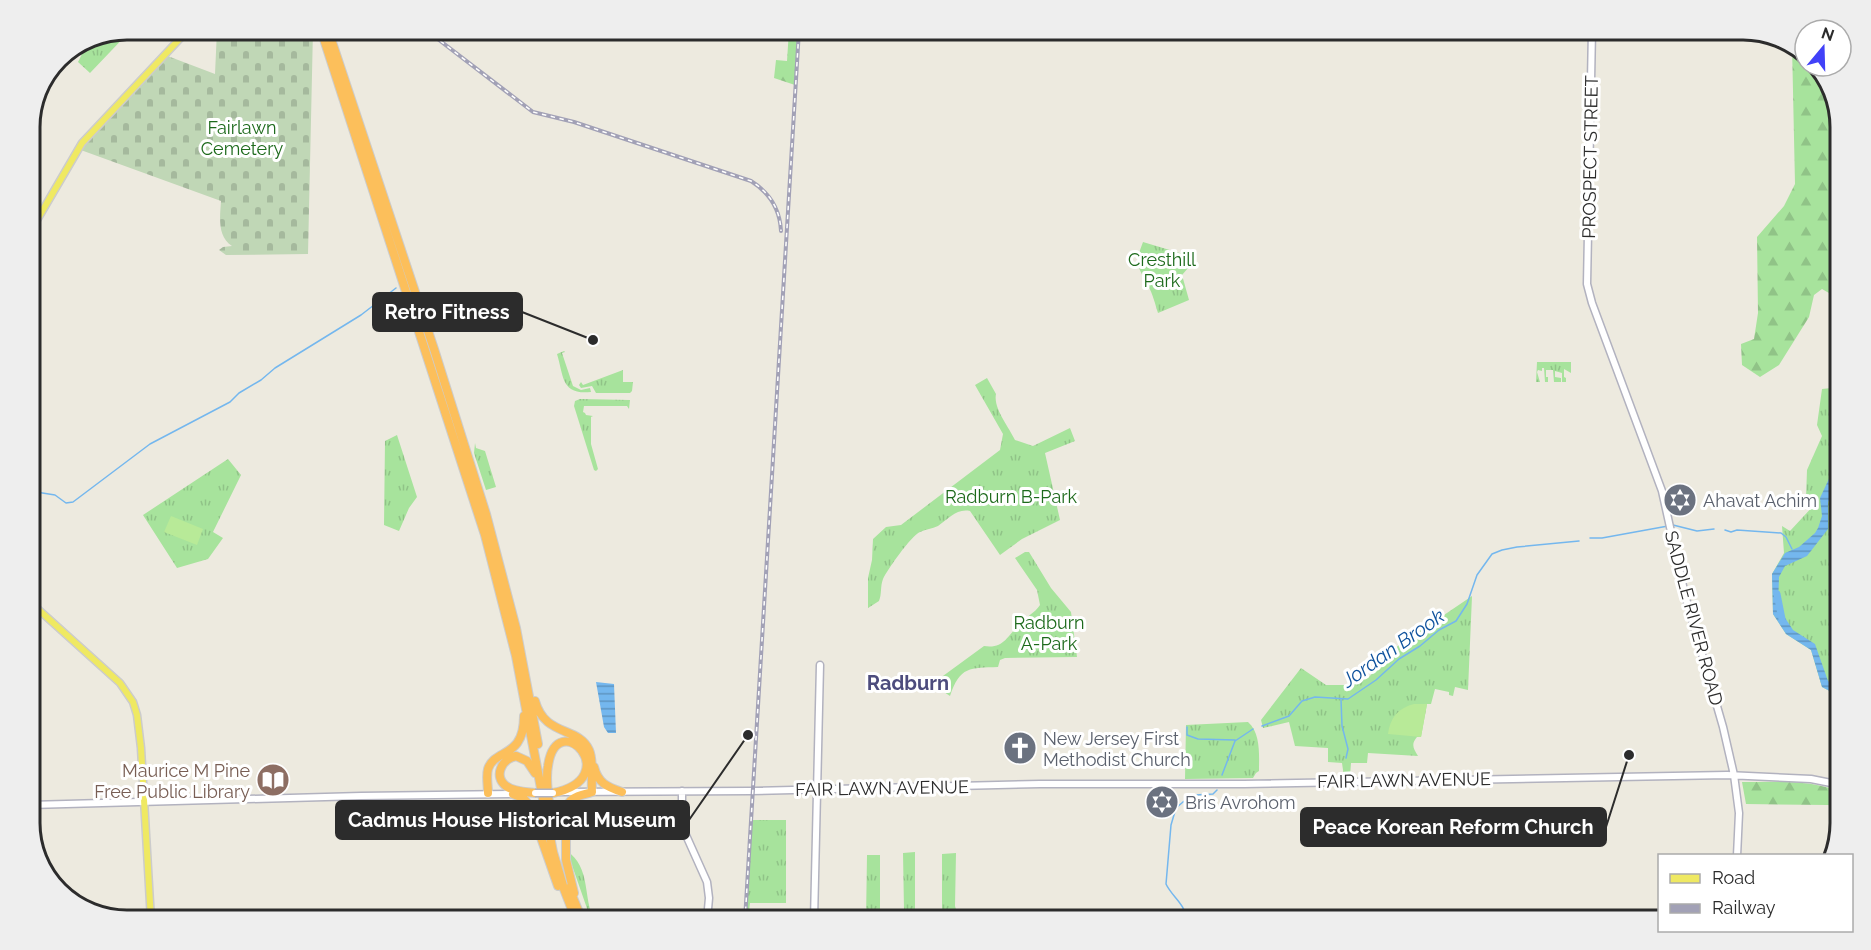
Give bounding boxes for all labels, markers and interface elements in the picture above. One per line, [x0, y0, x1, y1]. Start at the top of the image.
north arrow [1793, 18, 1853, 78]
text: N [1819, 23, 1837, 45]
street label: PROSPECT STREET [1578, 75, 1602, 239]
park label: Fairlawn Cemetery [201, 117, 283, 159]
park label: Cresthill Park [1128, 249, 1196, 291]
callout: Retro Fitness [373, 293, 522, 331]
text: Retro Fitness [384, 300, 510, 324]
synagogue icon: Ahavat Achim [1662, 482, 1698, 518]
park label: Radburn B-Park [945, 486, 1078, 507]
place label: Ahavat Achim [1703, 490, 1817, 511]
street label: SADDLE RIVER ROAD [1661, 528, 1727, 708]
water label: Jordan Brook [1336, 603, 1449, 693]
park label: Radburn A-Park [1013, 612, 1085, 654]
district label: Radburn [867, 671, 949, 695]
place label: New Jersey First Methodist Church [1043, 728, 1191, 770]
church icon: New Jersey First Methodist Church [1002, 730, 1038, 766]
place label: Maurice M Pine Free Public Library [94, 760, 250, 802]
library icon: Maurice M Pine Free Public Library [255, 762, 291, 798]
street label: FAIR LAWN AVENUE [1317, 768, 1491, 792]
street label: FAIR LAWN AVENUE [795, 776, 969, 800]
synagogue icon: Bris Avrohom [1144, 784, 1180, 820]
place label: Bris Avrohom [1185, 792, 1296, 813]
callout: Cadmus House Historical Museum [336, 801, 689, 839]
text: Cadmus House Historical Museum [348, 808, 676, 832]
callout: Peace Korean Reform Church [1301, 808, 1606, 846]
text: Peace Korean Reform Church [1313, 815, 1593, 839]
legend [1658, 854, 1853, 932]
text: Road [1712, 867, 1755, 888]
text: Railway [1712, 897, 1776, 918]

